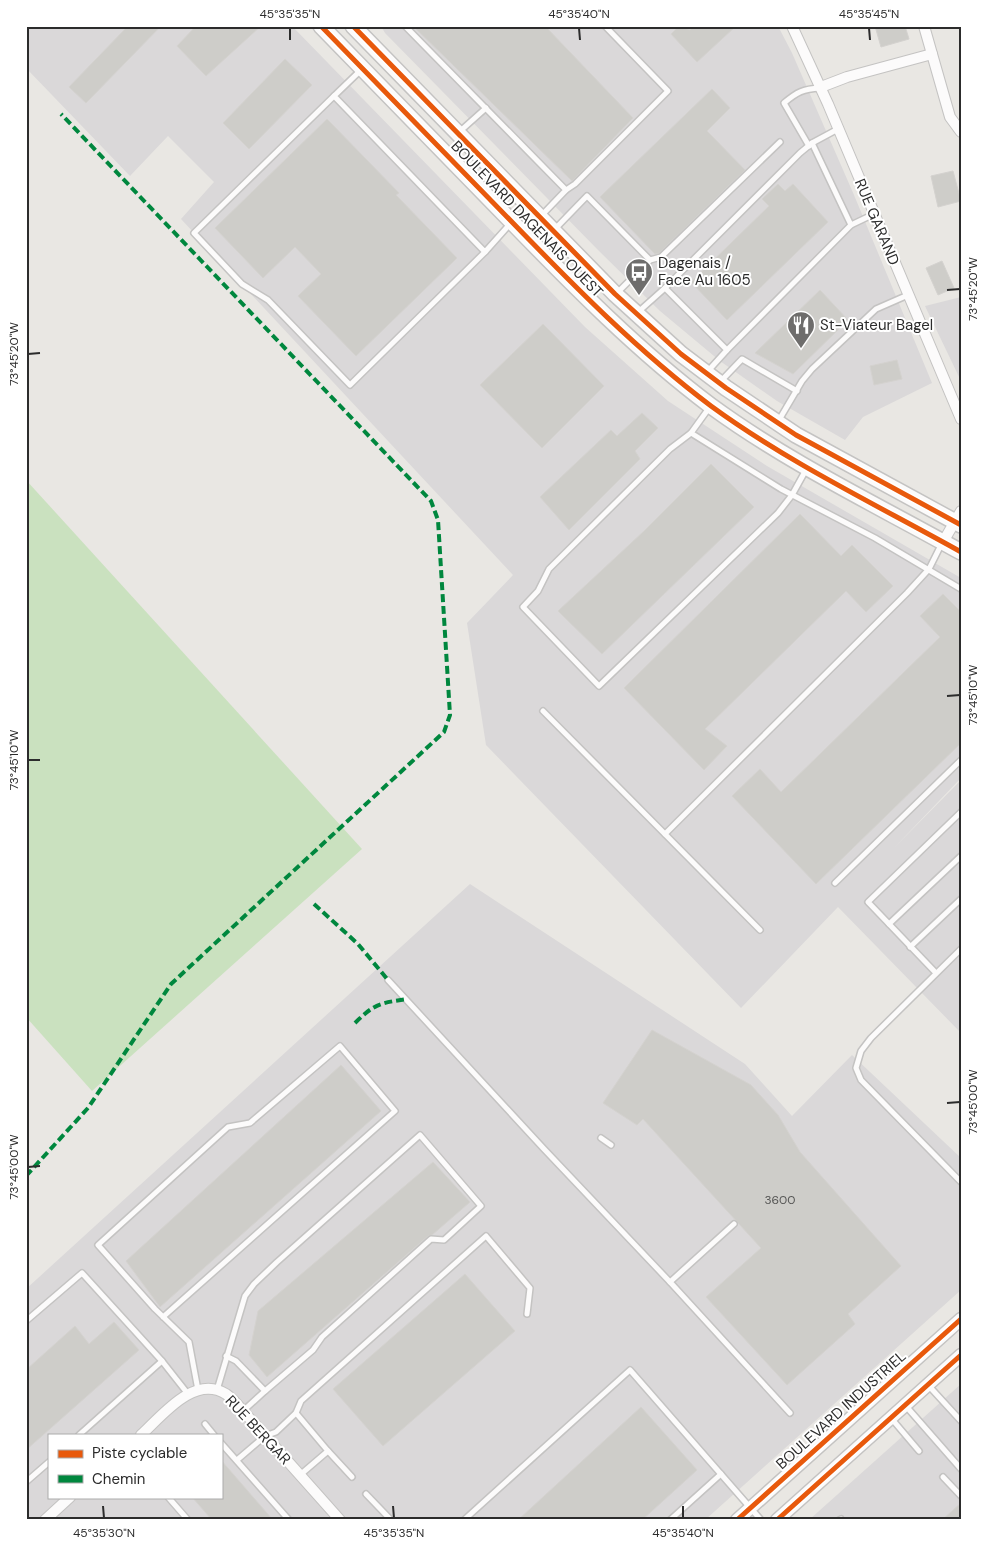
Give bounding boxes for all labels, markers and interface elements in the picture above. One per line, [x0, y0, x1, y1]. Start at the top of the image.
text: 45°35'35"N [260, 6, 320, 22]
text: 45°35'40"N [548, 6, 610, 22]
text: 45°35'45"N [839, 6, 899, 22]
street label: BOULEVARD DAGENAIS OUEST [447, 136, 607, 302]
street label: RUE GARAND [850, 176, 904, 268]
place label: Dagenais / Face Au 1605 [658, 253, 751, 290]
bus stop icon: Dagenais / Face Au 1605 [624, 257, 654, 296]
text: 73°45'20"W [965, 257, 981, 321]
restaurant icon: St-Viateur Bagel [786, 310, 816, 349]
place label: St-Viateur Bagel [820, 315, 933, 335]
text: 73°45'20"W [6, 322, 22, 386]
text: 73°45'10"W [965, 664, 981, 725]
text: 73°45'10"W [6, 729, 22, 790]
text: 73°45'00"W [965, 1069, 981, 1135]
text: 73°45'00"W [6, 1134, 22, 1200]
house number: 3600 [764, 1192, 796, 1208]
street label: BOULEVARD INDUSTRIEL [772, 1346, 910, 1474]
street label: RUE BERGAR [221, 1391, 295, 1469]
legend [48, 1434, 222, 1498]
text: Piste cyclable [92, 1443, 187, 1463]
text: Chemin [92, 1469, 145, 1489]
text: 45°35'30"N [73, 1525, 135, 1541]
text: 45°35'35"N [364, 1525, 424, 1541]
text: 45°35'40"N [652, 1525, 714, 1541]

